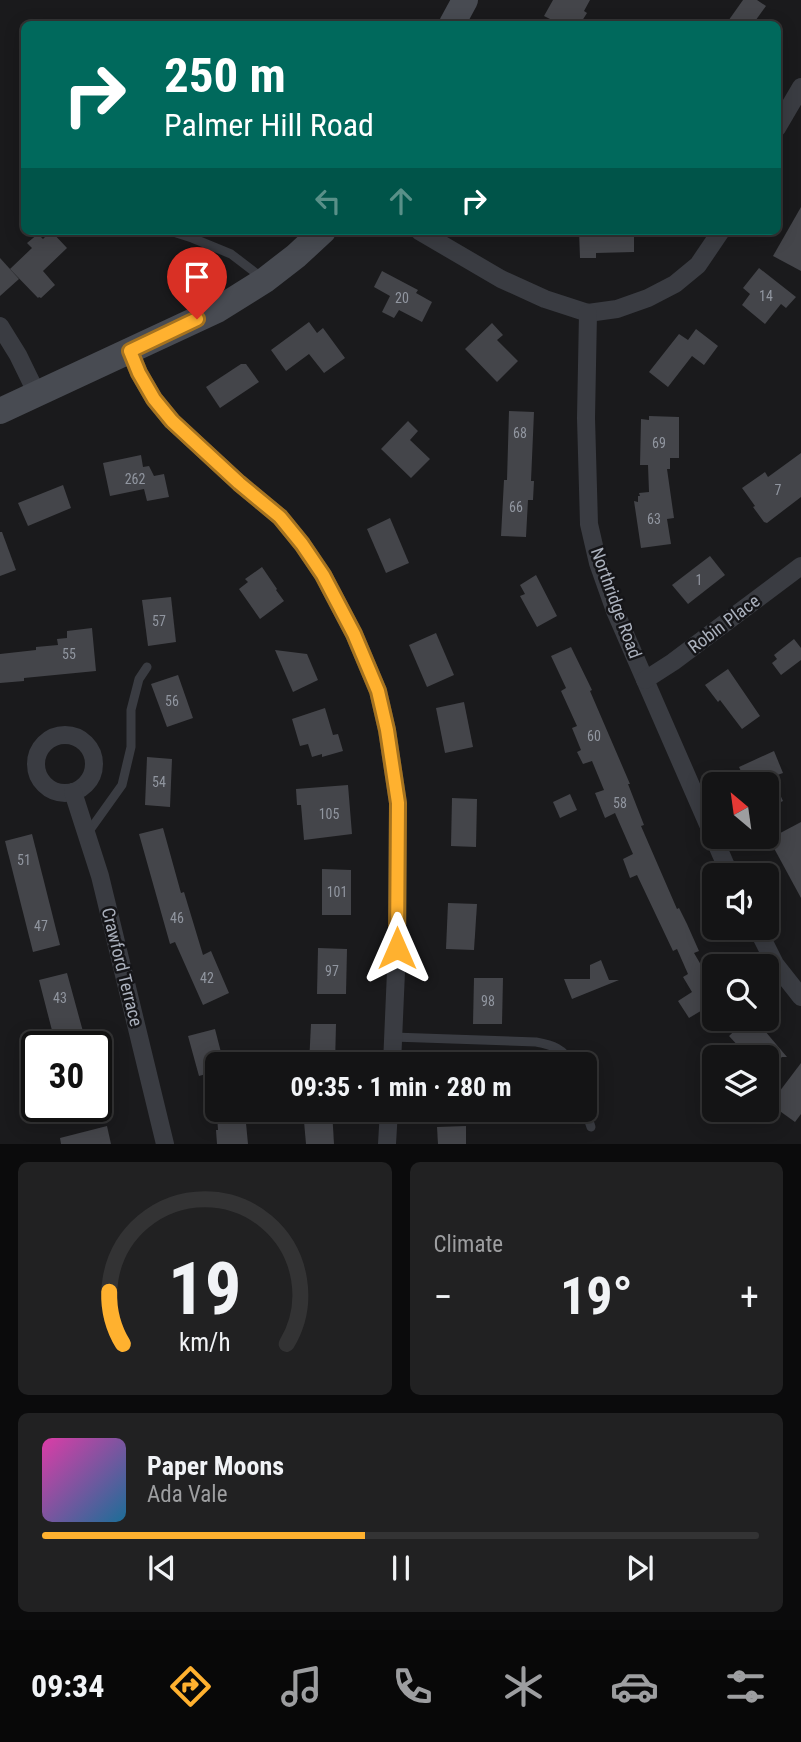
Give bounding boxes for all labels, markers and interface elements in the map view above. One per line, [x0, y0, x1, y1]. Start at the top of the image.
text: 250 m [164, 47, 286, 104]
icon: right [49, 49, 140, 140]
text: Palmer Hill Road [164, 106, 374, 144]
icon: left [309, 182, 347, 220]
icon: ahead [382, 182, 420, 220]
icon: right [455, 182, 493, 220]
pin [167, 247, 227, 319]
icon: arrive [178, 258, 216, 296]
house number: 14 [759, 288, 773, 304]
house number: 20 [395, 290, 409, 306]
house number: 68 [513, 425, 527, 441]
house number: 69 [652, 435, 666, 451]
house number: 262 [125, 471, 145, 487]
house number: 7 [775, 482, 782, 498]
house number: 66 [509, 499, 523, 515]
house number: 63 [647, 511, 661, 527]
street label: Northridge Road [587, 545, 646, 661]
house number: 1 [696, 572, 702, 588]
street label: Robin Place [684, 590, 764, 657]
house number: 57 [152, 613, 166, 629]
house number: 55 [62, 646, 76, 662]
house number: 56 [165, 693, 179, 709]
house number: 60 [587, 728, 601, 744]
north arrow [702, 772, 779, 849]
map controls [702, 772, 779, 1122]
house number: 54 [152, 774, 166, 790]
house number: 58 [613, 795, 627, 811]
house number: 105 [319, 806, 339, 822]
house number: 51 [17, 852, 31, 868]
button: sound [702, 863, 779, 940]
house number: 101 [327, 884, 347, 900]
street label: Crawford Terrace [98, 905, 147, 1028]
house number: 46 [170, 910, 184, 926]
position arrow [360, 911, 434, 985]
house number: 47 [34, 918, 48, 934]
button: search [702, 954, 779, 1031]
house number: 97 [325, 963, 339, 979]
house number: 42 [200, 970, 214, 986]
house number: 43 [53, 990, 67, 1006]
house number: 98 [481, 993, 495, 1009]
speed limit sign: 30 [21, 1031, 112, 1122]
button: layers [702, 1045, 779, 1122]
text: 09:35 · 1 min · 280 m [291, 1072, 511, 1102]
text: Climate [434, 1231, 503, 1258]
text: 19 [168, 1247, 242, 1333]
text: 19° [560, 1266, 633, 1327]
text: − [434, 1275, 453, 1319]
text: + [740, 1275, 759, 1319]
text: km/h [179, 1328, 230, 1357]
text: Paper Moons [147, 1451, 284, 1481]
text: Ada Vale [147, 1481, 227, 1508]
icon: previous [143, 1549, 181, 1587]
icon: pause [382, 1549, 420, 1587]
icon: next [621, 1549, 659, 1587]
icon: directions [166, 1662, 215, 1711]
icon: music [277, 1662, 326, 1711]
icon: phone [388, 1662, 437, 1711]
icon: climate [499, 1662, 548, 1711]
icon: car [610, 1662, 659, 1711]
icon: filters [721, 1662, 770, 1711]
text: 09:34 [31, 1667, 104, 1705]

